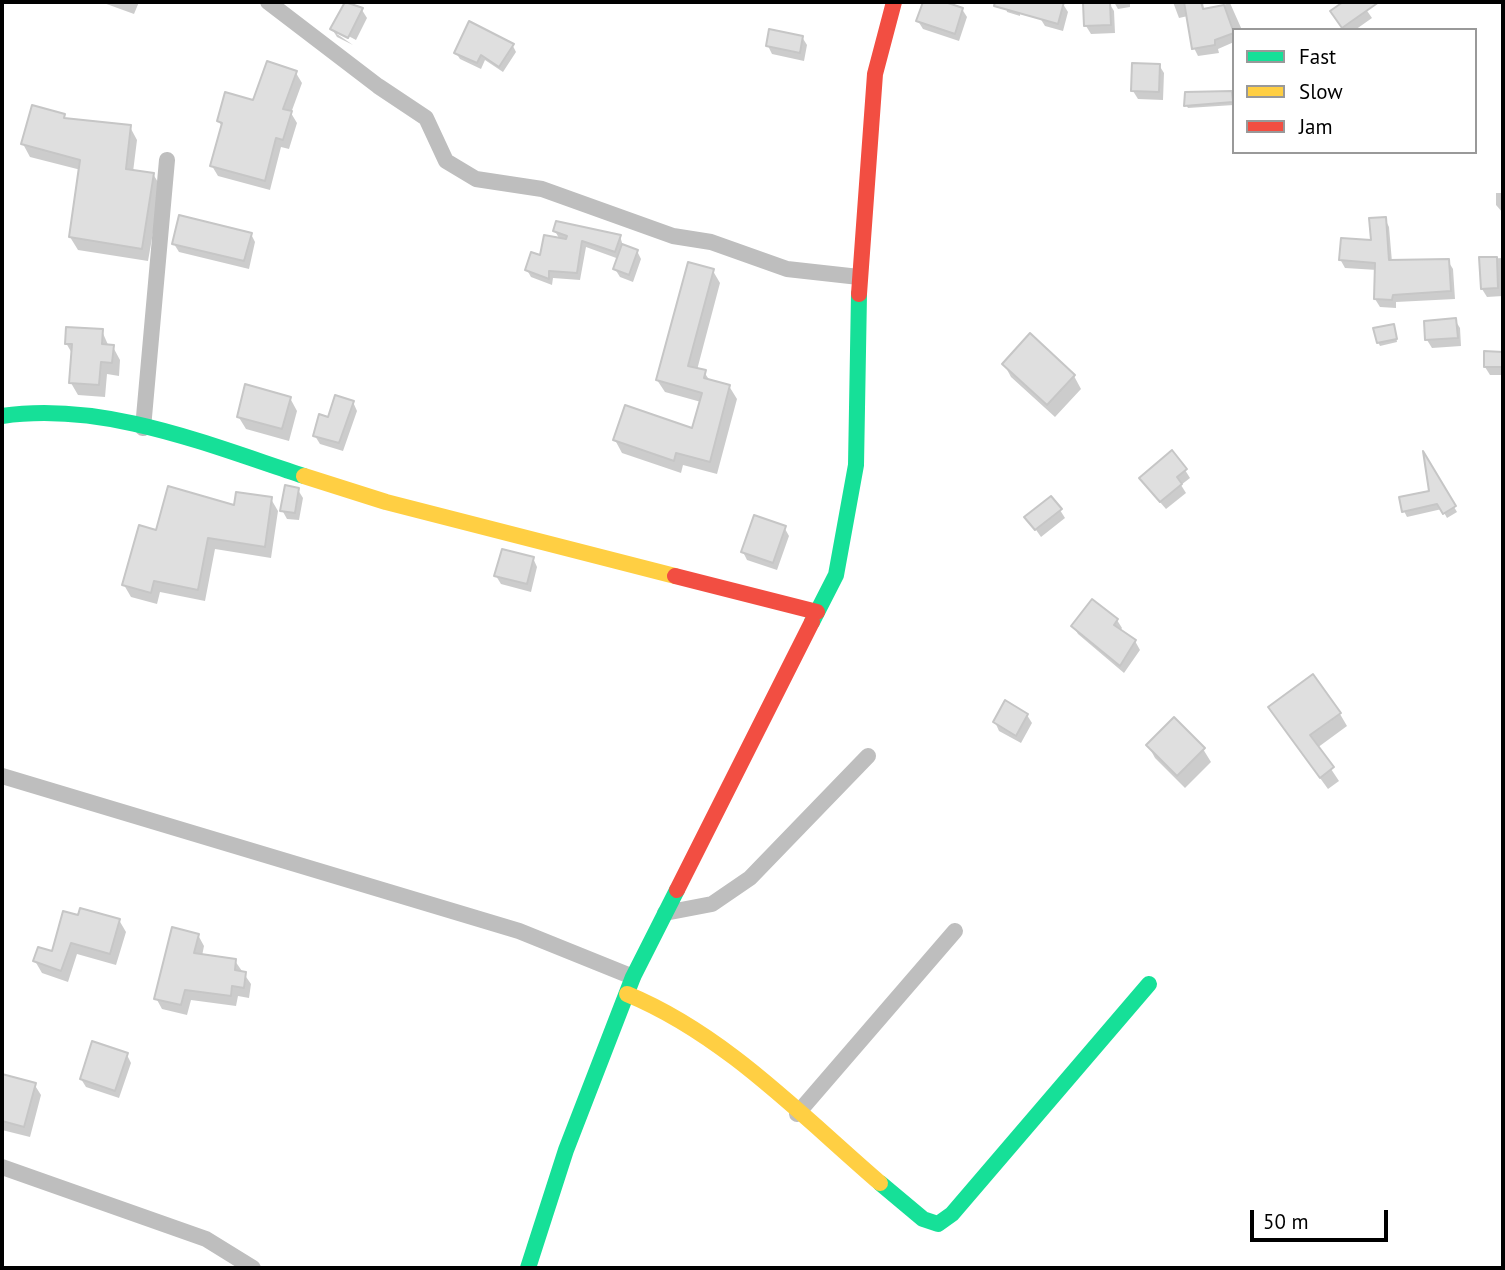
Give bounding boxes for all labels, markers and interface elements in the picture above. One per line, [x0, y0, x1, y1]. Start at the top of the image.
legend [1232, 28, 1477, 154]
text: Fast [1299, 43, 1336, 70]
text: Slow [1299, 78, 1343, 105]
text: Jam [1299, 113, 1333, 140]
scale bar [1253, 1196, 1391, 1240]
text: 50 m [1263, 1208, 1309, 1235]

